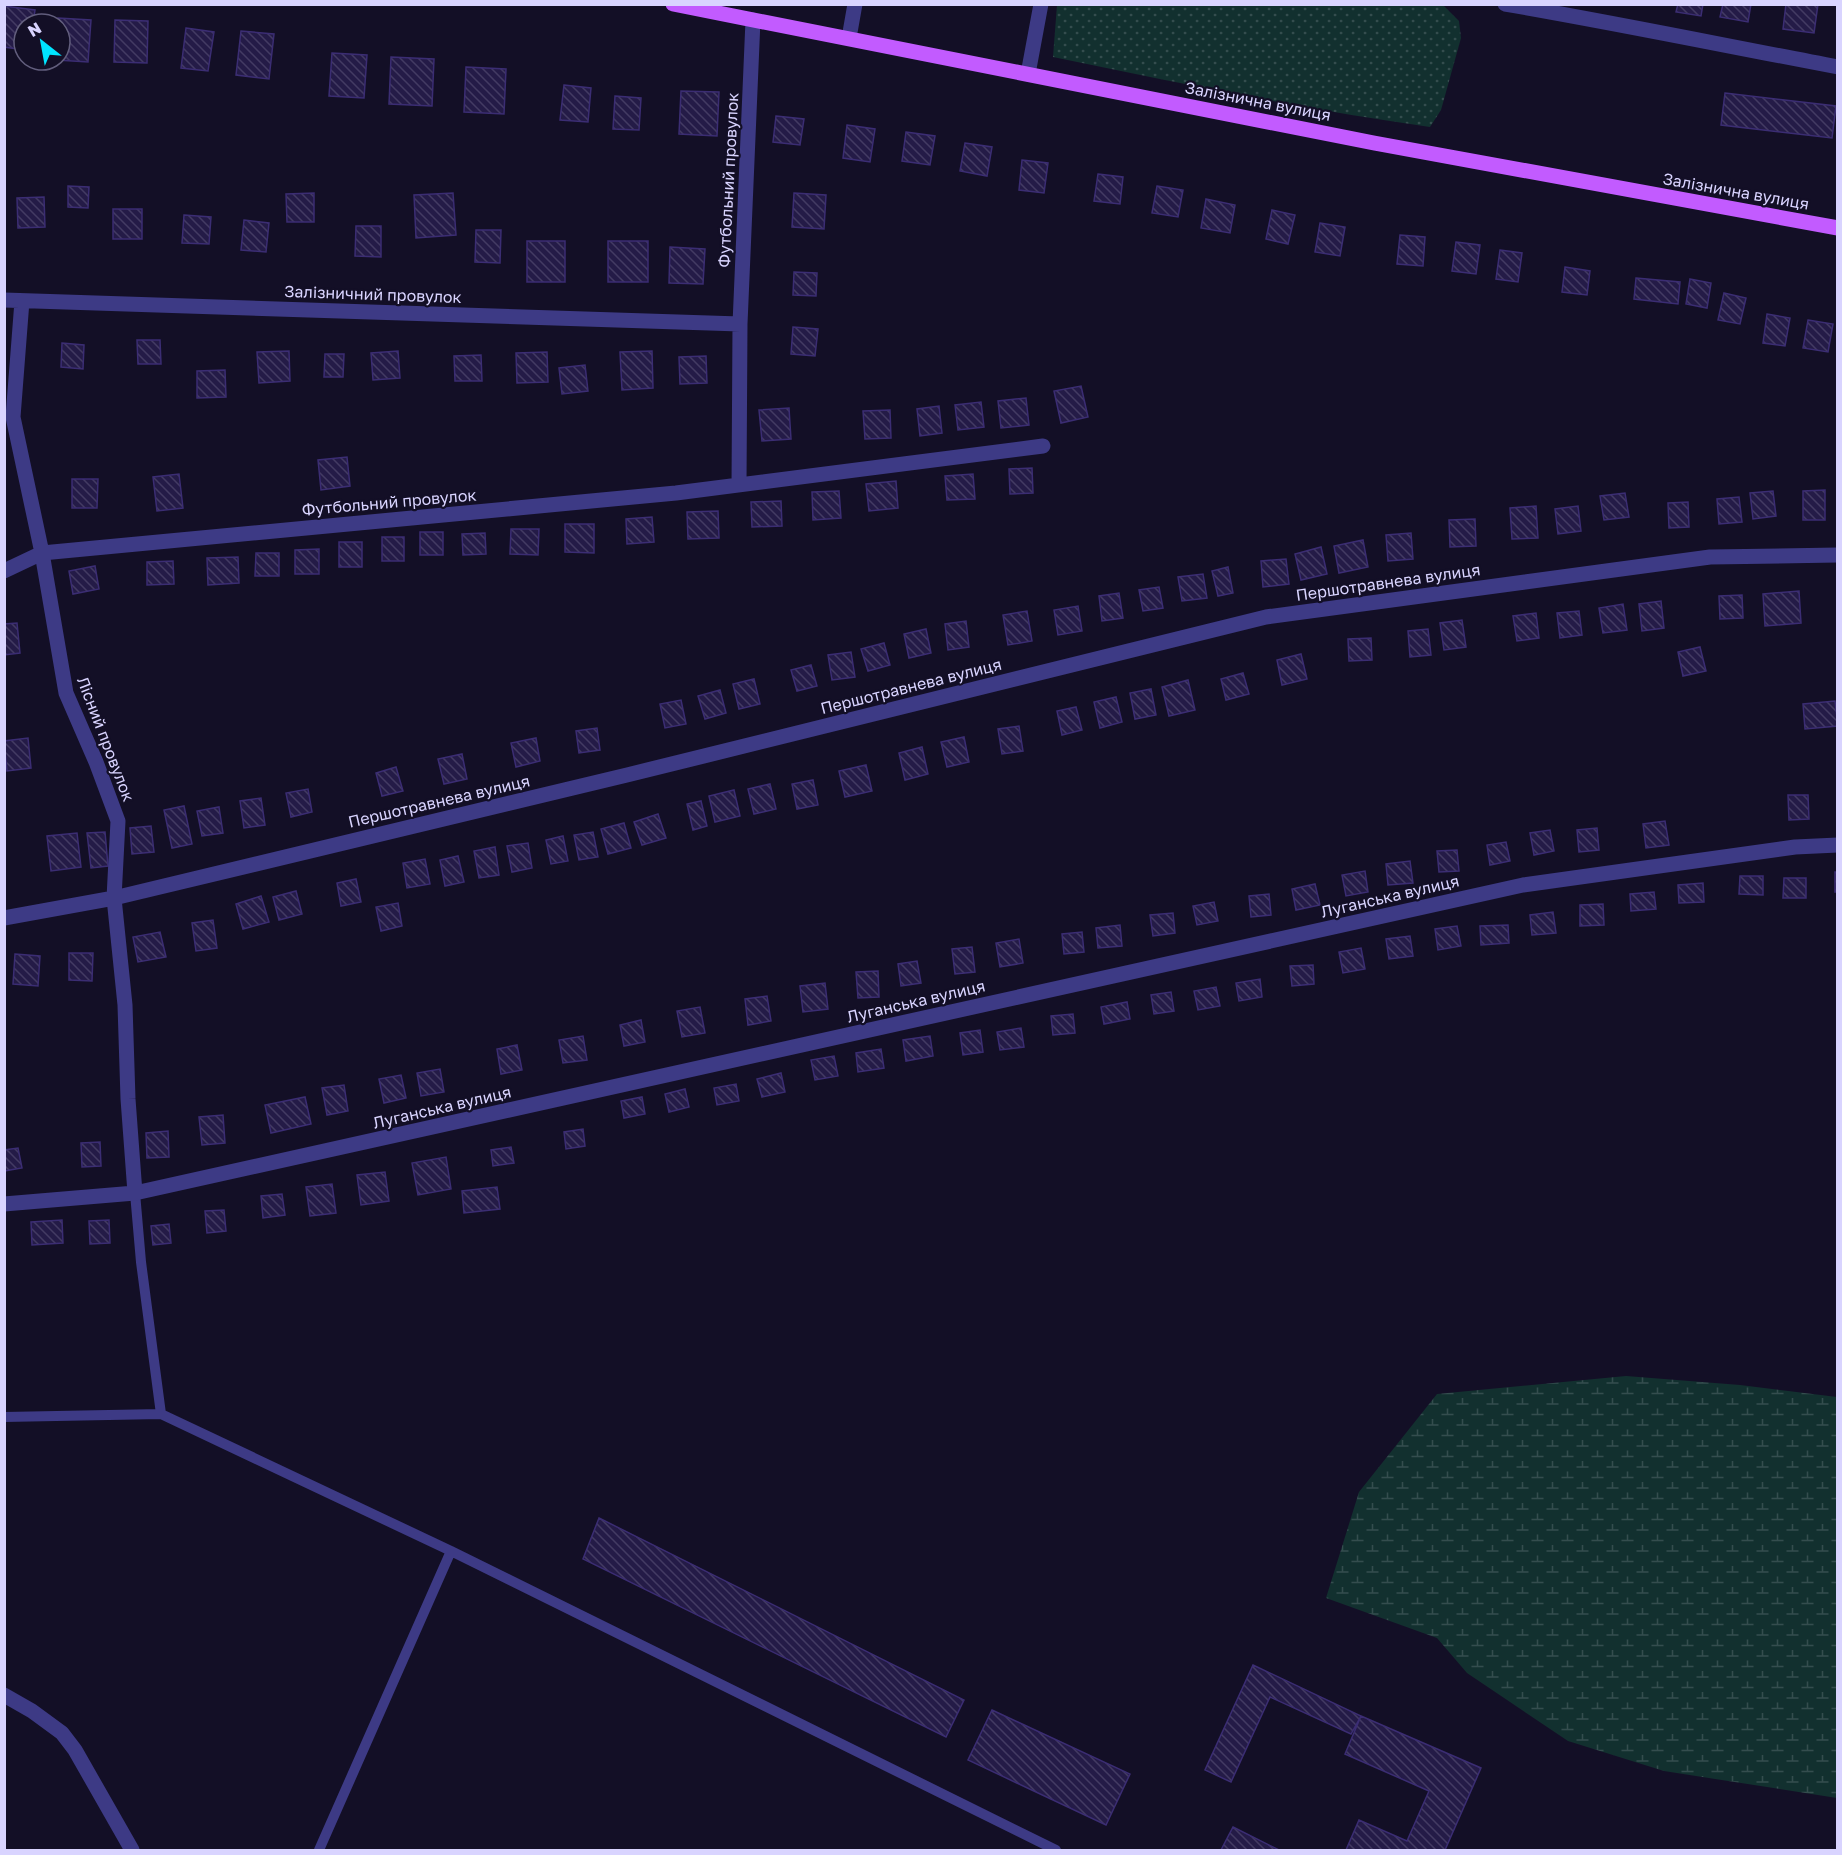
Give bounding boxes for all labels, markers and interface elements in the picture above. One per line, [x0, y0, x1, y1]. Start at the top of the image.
north arrow [12, 12, 72, 72]
text: N [24, 17, 45, 41]
street label: Залізнична вулиця [1183, 77, 1333, 125]
street label: Футбольний провулок [713, 92, 743, 268]
street label: Залізнична вулиця [1661, 168, 1811, 214]
street label: Залізничний провулок [284, 281, 462, 307]
street label: Футбольний провулок [301, 484, 477, 520]
street label: Першотравнева вулиця [1294, 559, 1482, 605]
street label: Першотравнева вулиця [818, 654, 1004, 718]
street label: Лісний провулок [73, 674, 139, 804]
street label: Першотравнева вулиця [346, 770, 532, 832]
street label: Луганська вулиця [1319, 870, 1461, 922]
street label: Луганська вулиця [845, 975, 987, 1027]
street label: Луганська вулиця [371, 1081, 513, 1133]

